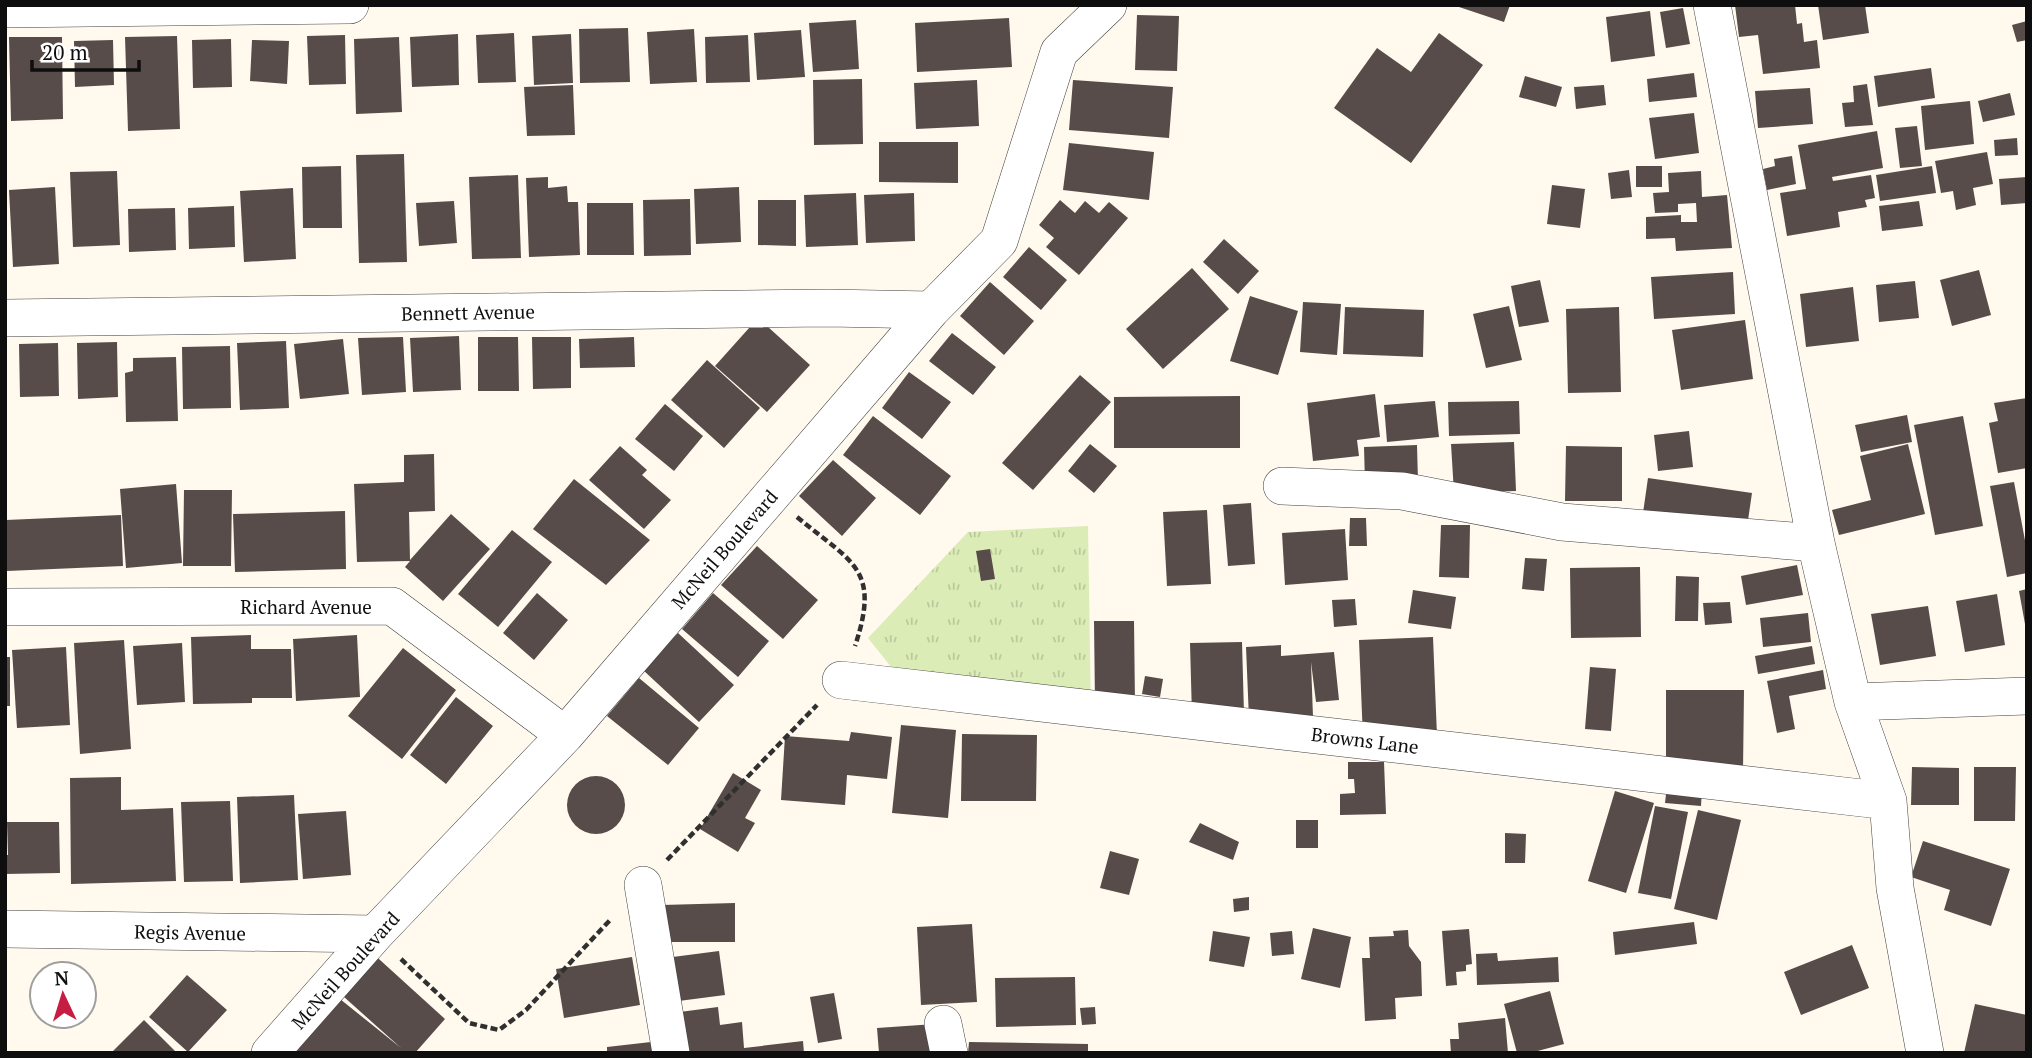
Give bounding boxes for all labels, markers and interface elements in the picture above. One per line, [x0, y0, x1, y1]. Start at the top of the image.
scale bar [32, 28, 138, 72]
text: 20 m [42, 38, 88, 66]
street label: Bennett Avenue [401, 298, 535, 326]
street label: McNeil Boulevard [665, 484, 783, 614]
street label: Richard Avenue [240, 594, 372, 619]
street label: Browns Lane [1310, 721, 1420, 759]
street label: McNeil Boulevard [286, 906, 405, 1034]
street label: Regis Avenue [134, 919, 246, 945]
north arrow [28, 960, 98, 1030]
text: N [54, 965, 70, 991]

